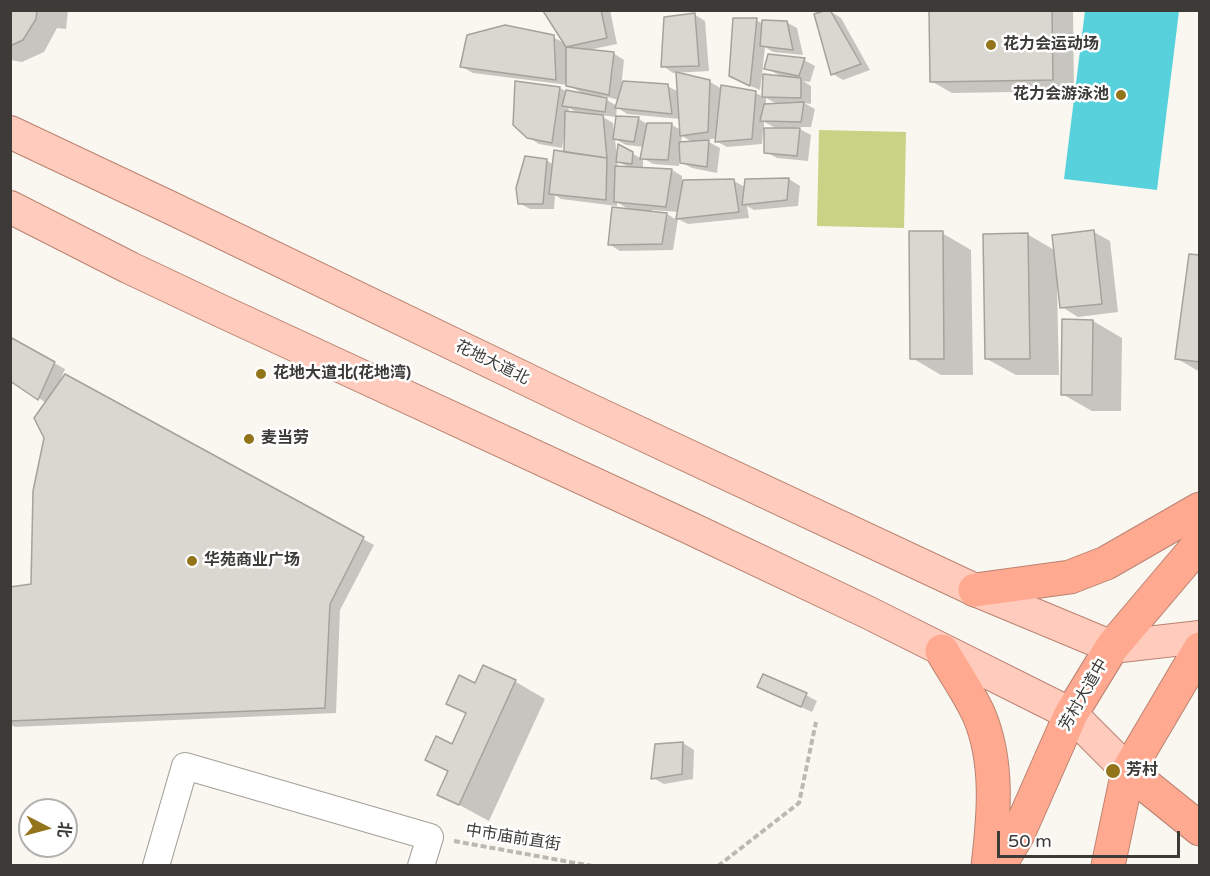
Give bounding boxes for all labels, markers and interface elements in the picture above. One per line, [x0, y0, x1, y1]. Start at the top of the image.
place label: 花力会运动场 [1003, 35, 1099, 55]
marker: 花力会运动场 [984, 38, 998, 52]
place label: 花力会游泳池 [1013, 85, 1109, 105]
marker: 花力会游泳池 [1114, 88, 1128, 102]
street label: 花地大道北 [452, 337, 532, 389]
place label: 花地大道北(花地湾) [273, 364, 411, 384]
marker: 花地大道北(花地湾) [254, 367, 268, 381]
place label: 麦当劳 [261, 429, 309, 449]
marker: 麦当劳 [242, 432, 256, 446]
place label: 华苑商业广场 [204, 551, 300, 571]
marker: 华苑商业广场 [185, 554, 199, 568]
street label: 芳村大道中 [1056, 656, 1112, 734]
place label: 芳村 [1126, 761, 1158, 781]
marker: 芳村 [1104, 762, 1122, 780]
north arrow [18, 798, 78, 858]
scale bar [1000, 819, 1183, 857]
text: 北 [53, 821, 75, 839]
street label: 中市庙前直街 [464, 821, 562, 855]
text: 50 m [1008, 830, 1052, 852]

